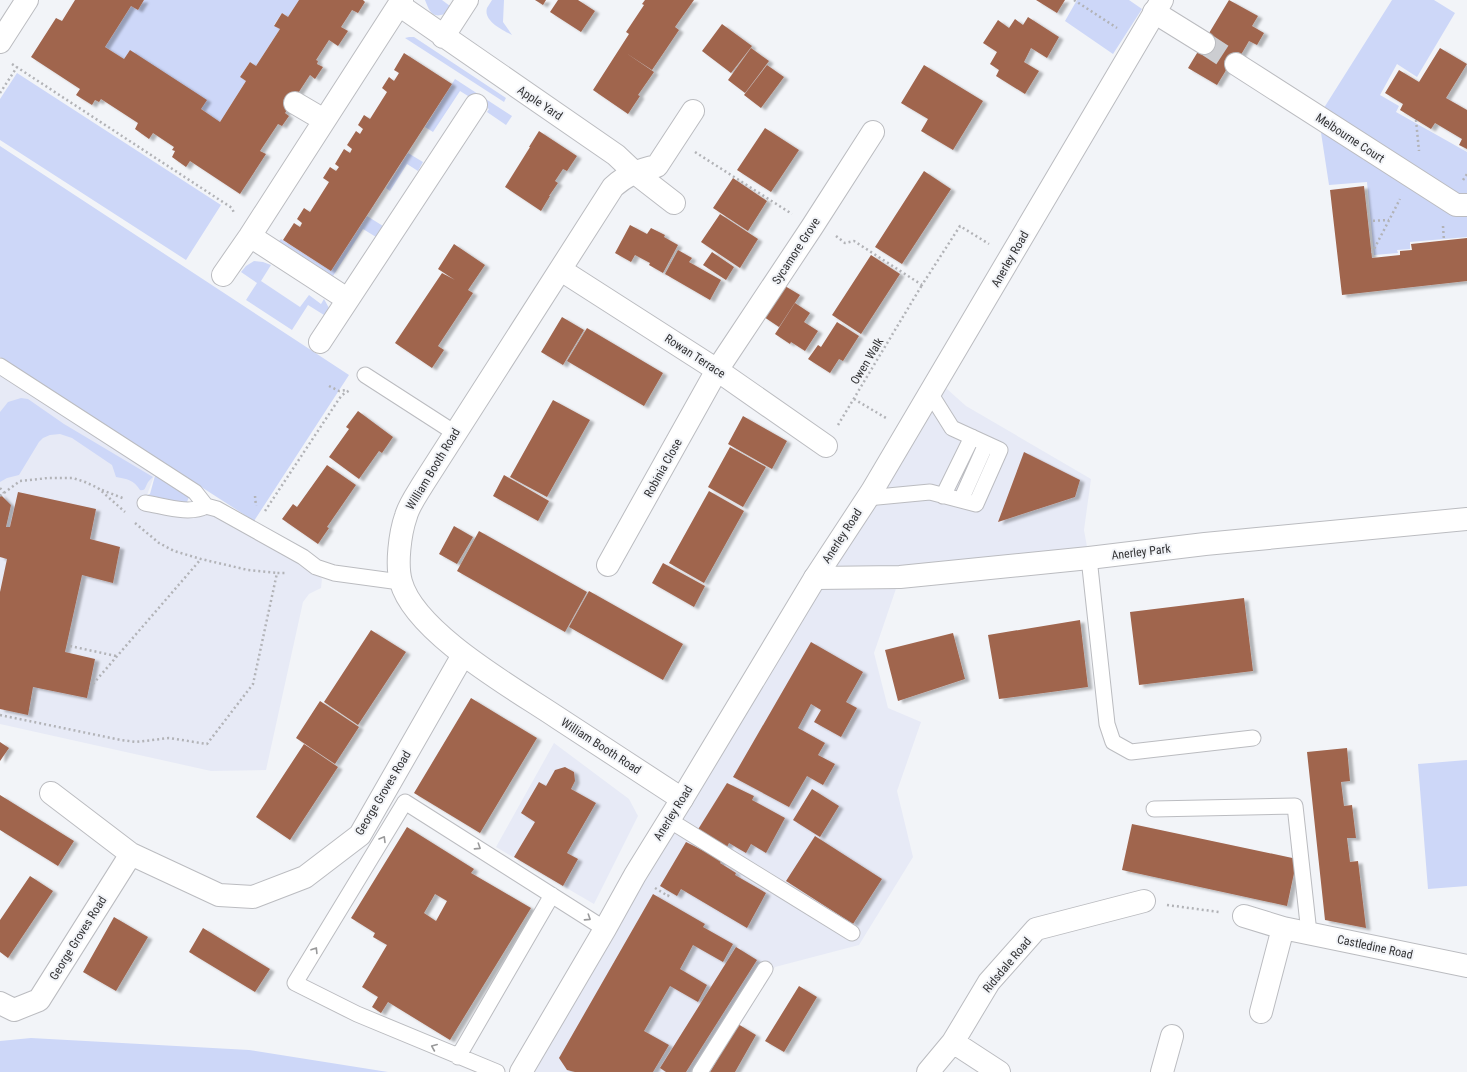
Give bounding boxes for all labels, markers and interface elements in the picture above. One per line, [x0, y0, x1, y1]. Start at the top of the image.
street label: Apple Yard [515, 83, 565, 123]
street label: Melbourne Court [1313, 111, 1387, 166]
street label: Sycamore Grove [769, 215, 823, 287]
street label: Anerley Road [988, 229, 1032, 289]
street label: Rowan Terrace [662, 331, 728, 381]
street label: Owen Walk [848, 335, 887, 387]
street label: William Booth Road [403, 426, 463, 512]
street label: Robinia Close [641, 436, 685, 500]
street label: Anerley Road [819, 506, 865, 566]
street label: Anerley Park [1111, 541, 1172, 563]
street label: William Booth Road [558, 715, 644, 777]
street label: George Groves Road [352, 748, 414, 838]
street label: Anerley Road [651, 783, 695, 843]
one-way arrow [378, 836, 385, 843]
one-way arrow [474, 843, 481, 850]
street label: George Groves Road [47, 893, 109, 982]
one-way arrow [584, 913, 591, 921]
street label: Castledine Road [1336, 932, 1414, 962]
street label: Ridsdale Road [980, 935, 1034, 995]
one-way arrow [310, 947, 318, 954]
one-way arrow [431, 1044, 439, 1052]

